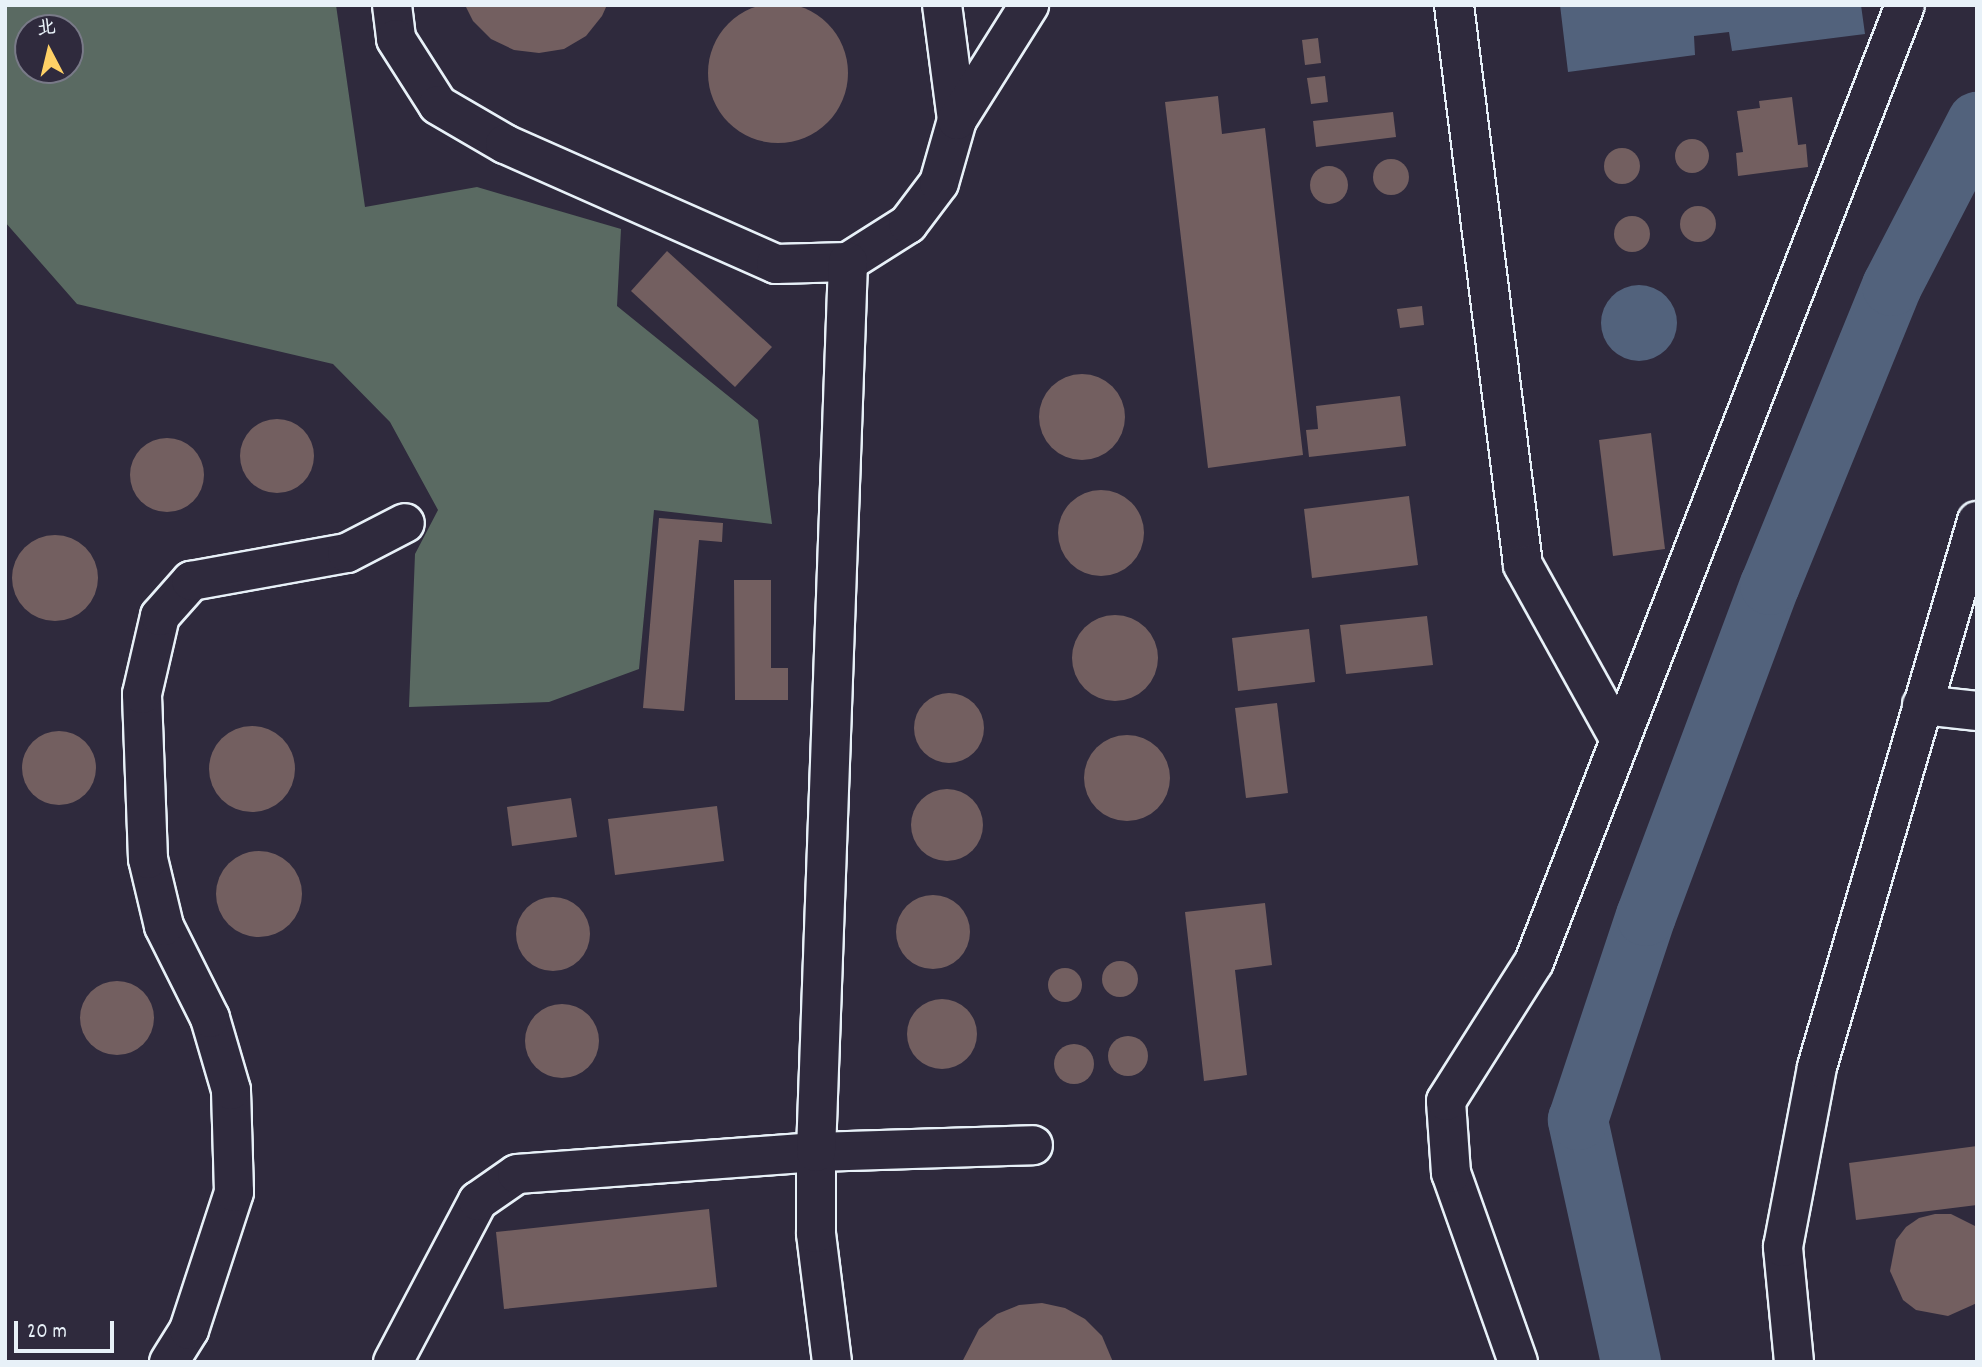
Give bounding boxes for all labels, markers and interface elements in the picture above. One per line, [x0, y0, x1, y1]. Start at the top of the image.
north arrow [14, 14, 84, 84]
text: 北 [36, 15, 58, 44]
scale bar [18, 1308, 117, 1352]
text: 20 m [27, 1318, 67, 1348]

